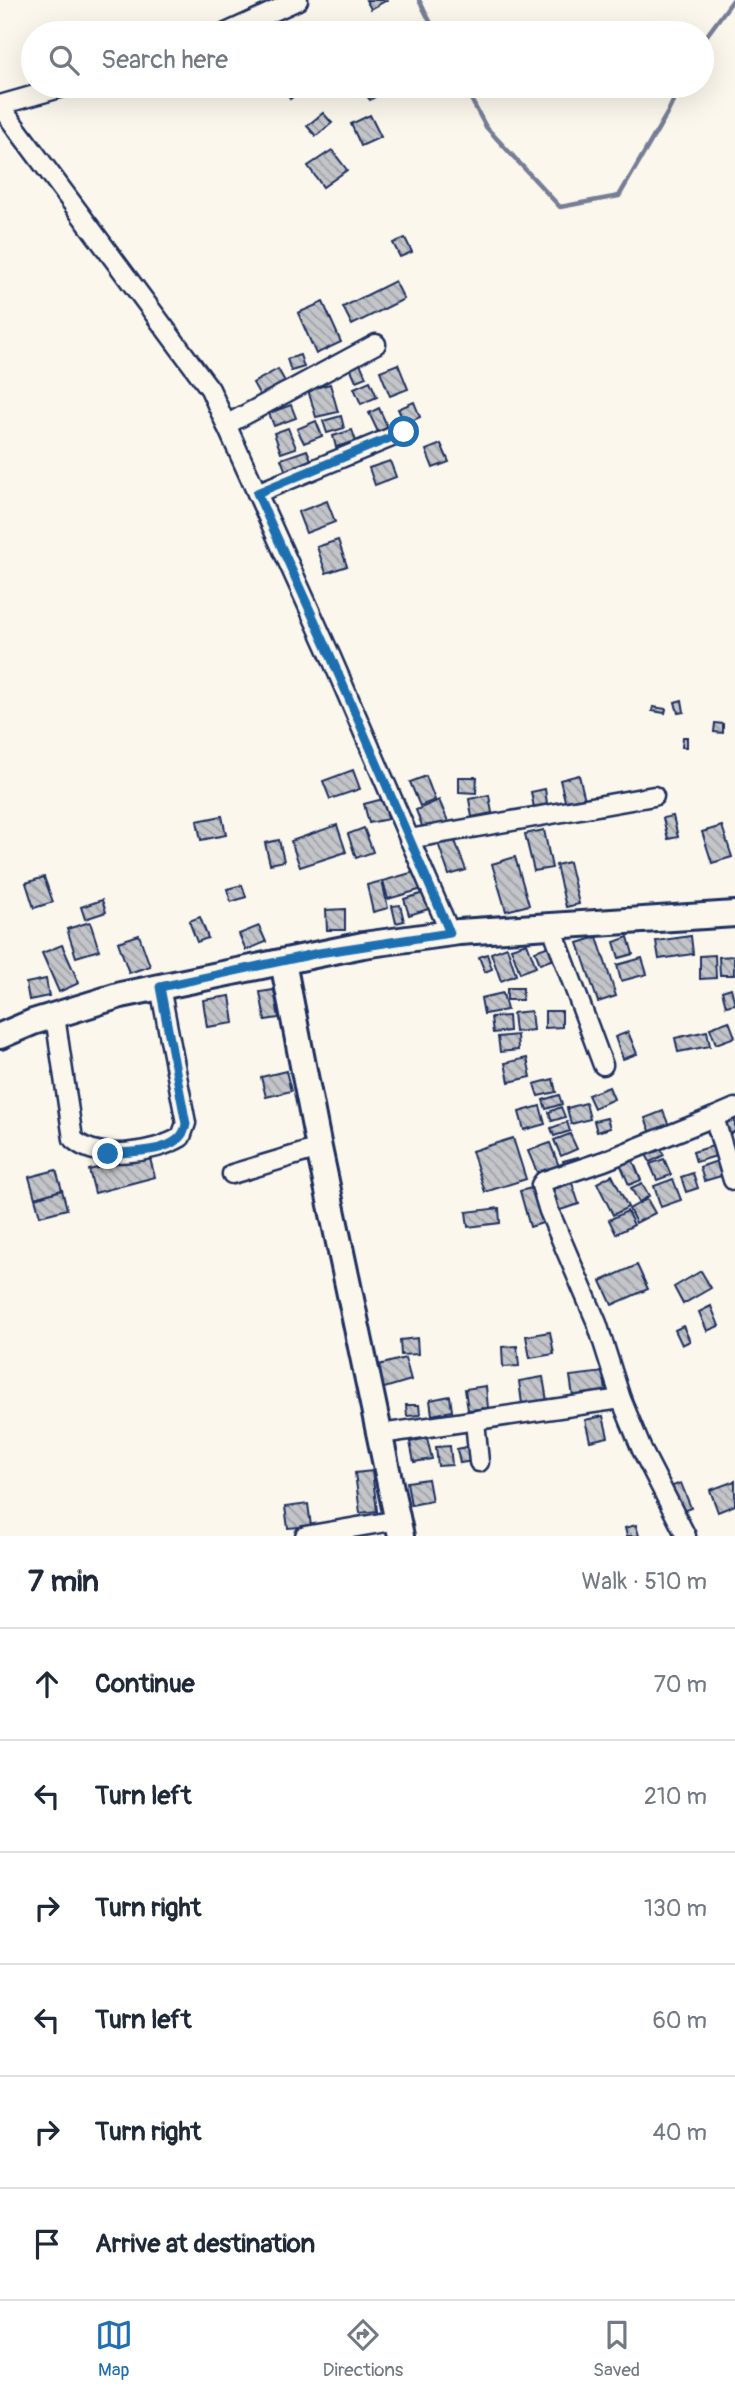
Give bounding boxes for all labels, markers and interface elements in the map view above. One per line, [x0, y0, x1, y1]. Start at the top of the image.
search box [21, 21, 714, 98]
icon: search [45, 41, 83, 79]
text: Search here [101, 44, 228, 76]
route start [388, 416, 419, 447]
route end [92, 1138, 123, 1169]
text: 7 min [28, 1563, 99, 1600]
text: Walk · 510 m [582, 1567, 707, 1596]
icon: ahead [28, 1665, 66, 1703]
text: Continue [95, 1668, 195, 1700]
text: 70 m [654, 1670, 707, 1699]
icon: left [28, 1777, 66, 1815]
text: Turn left [95, 1780, 191, 1812]
text: 210 m [644, 1782, 707, 1811]
icon: right [28, 1889, 66, 1927]
text: Turn right [95, 1892, 201, 1924]
text: 130 m [644, 1894, 707, 1923]
icon: left [28, 2001, 66, 2039]
text: Turn left [95, 2004, 191, 2036]
text: 60 m [652, 2006, 707, 2035]
icon: right [28, 2113, 66, 2151]
text: Turn right [95, 2116, 201, 2148]
text: 40 m [653, 2118, 707, 2147]
icon: arrive [28, 2225, 66, 2263]
text: Arrive at destination [95, 2228, 315, 2260]
tab: Map [95, 2316, 133, 2382]
tab: Directions [323, 2316, 403, 2382]
tab: Saved [593, 2316, 640, 2382]

